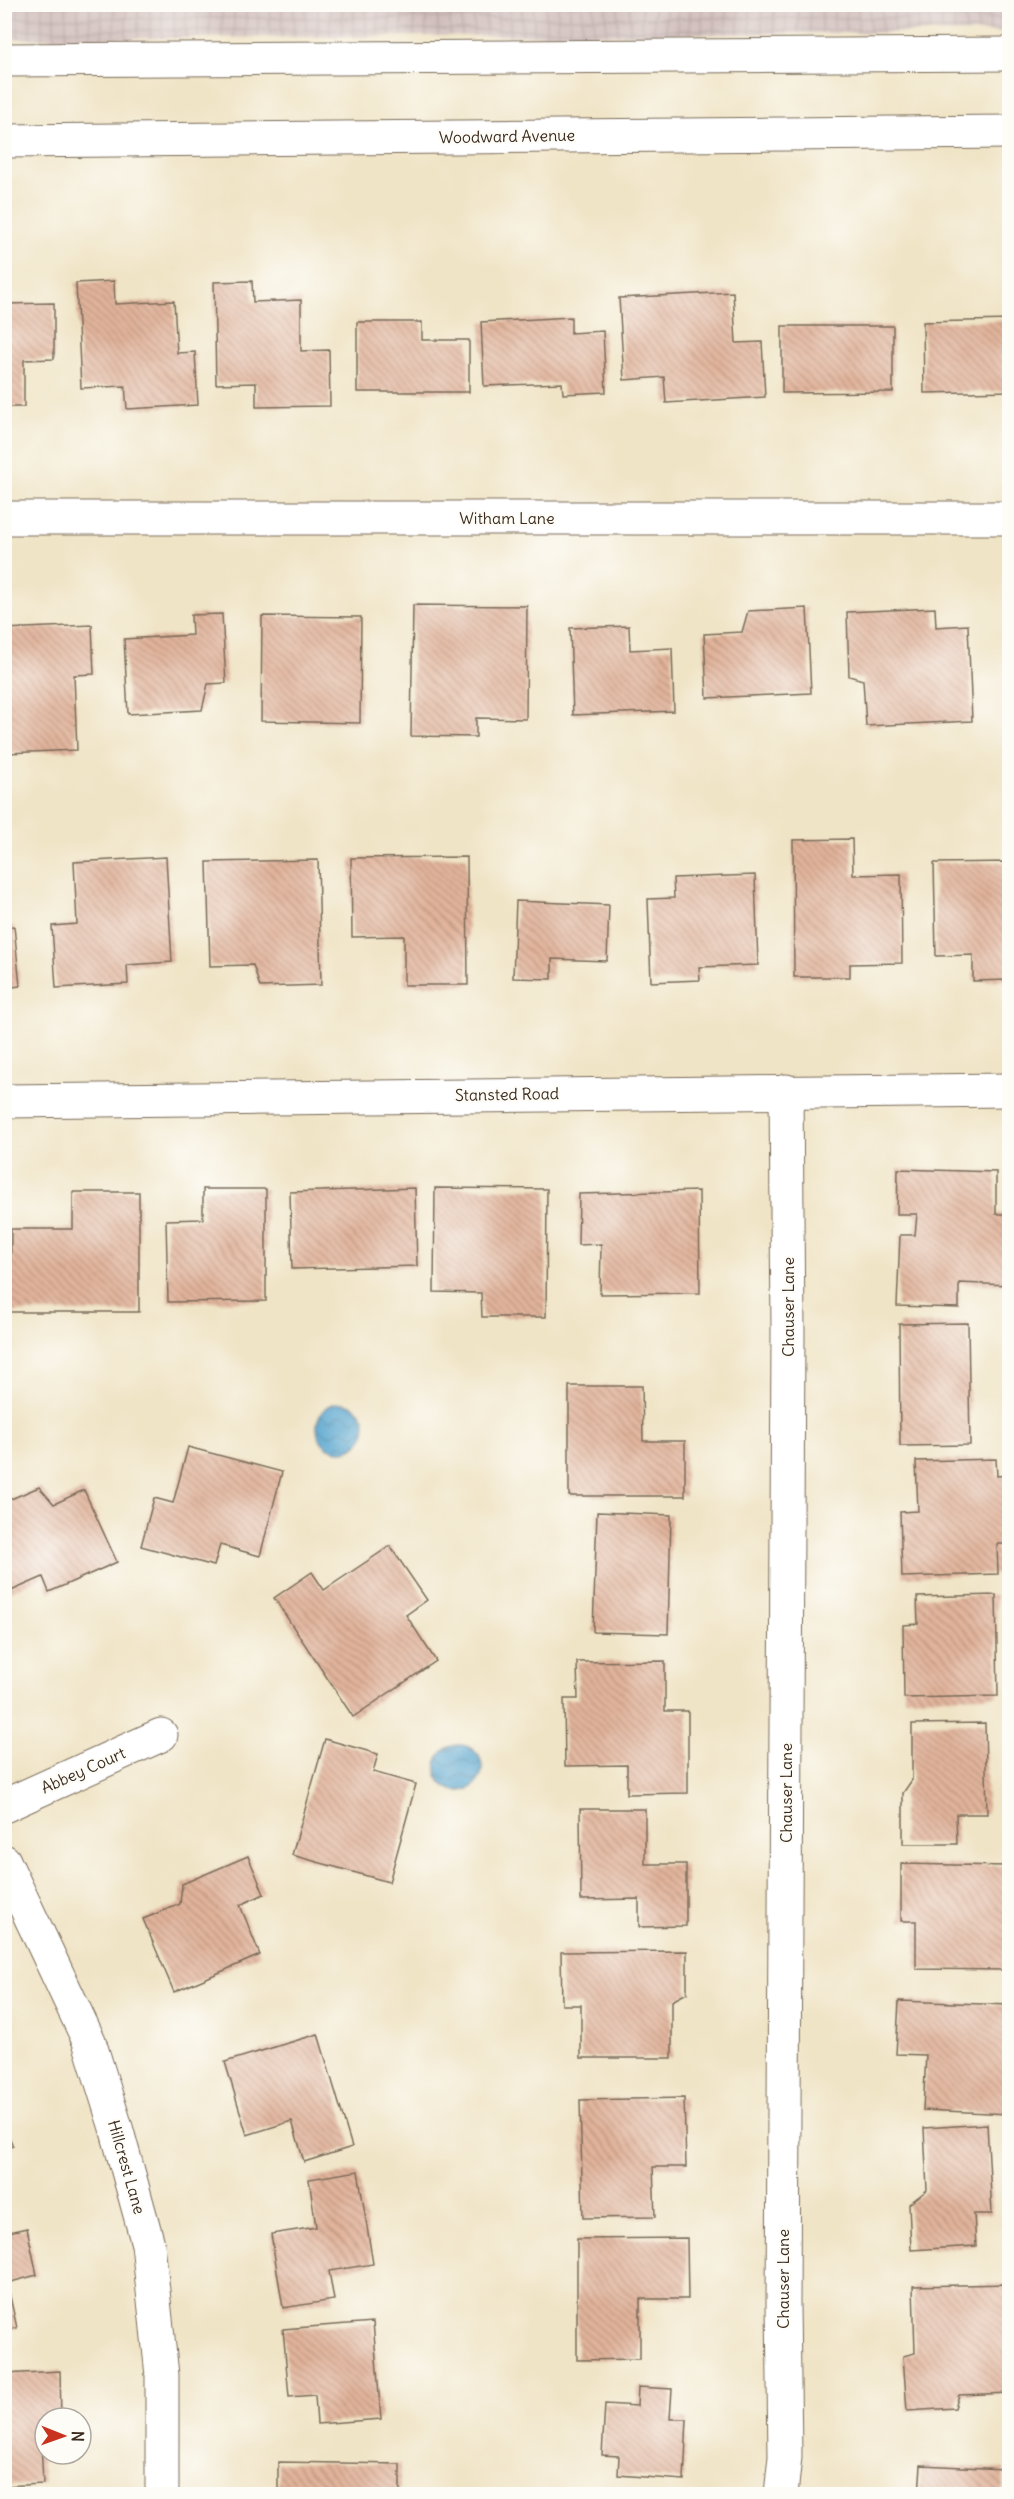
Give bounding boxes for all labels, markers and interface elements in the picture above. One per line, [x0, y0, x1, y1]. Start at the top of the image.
street label: Woodward Avenue [439, 125, 575, 147]
street label: Witham Lane [459, 508, 555, 528]
street label: Stansted Road [455, 1083, 559, 1105]
street label: Chauser Lane [778, 1257, 798, 1357]
street label: Abbey Court [38, 1742, 129, 1797]
street label: Chauser Lane [776, 1743, 796, 1843]
street label: Hillcrest Lane [104, 2118, 150, 2216]
street label: Chauser Lane [773, 2229, 793, 2329]
north arrow [33, 2406, 93, 2466]
text: N [68, 2431, 88, 2442]

